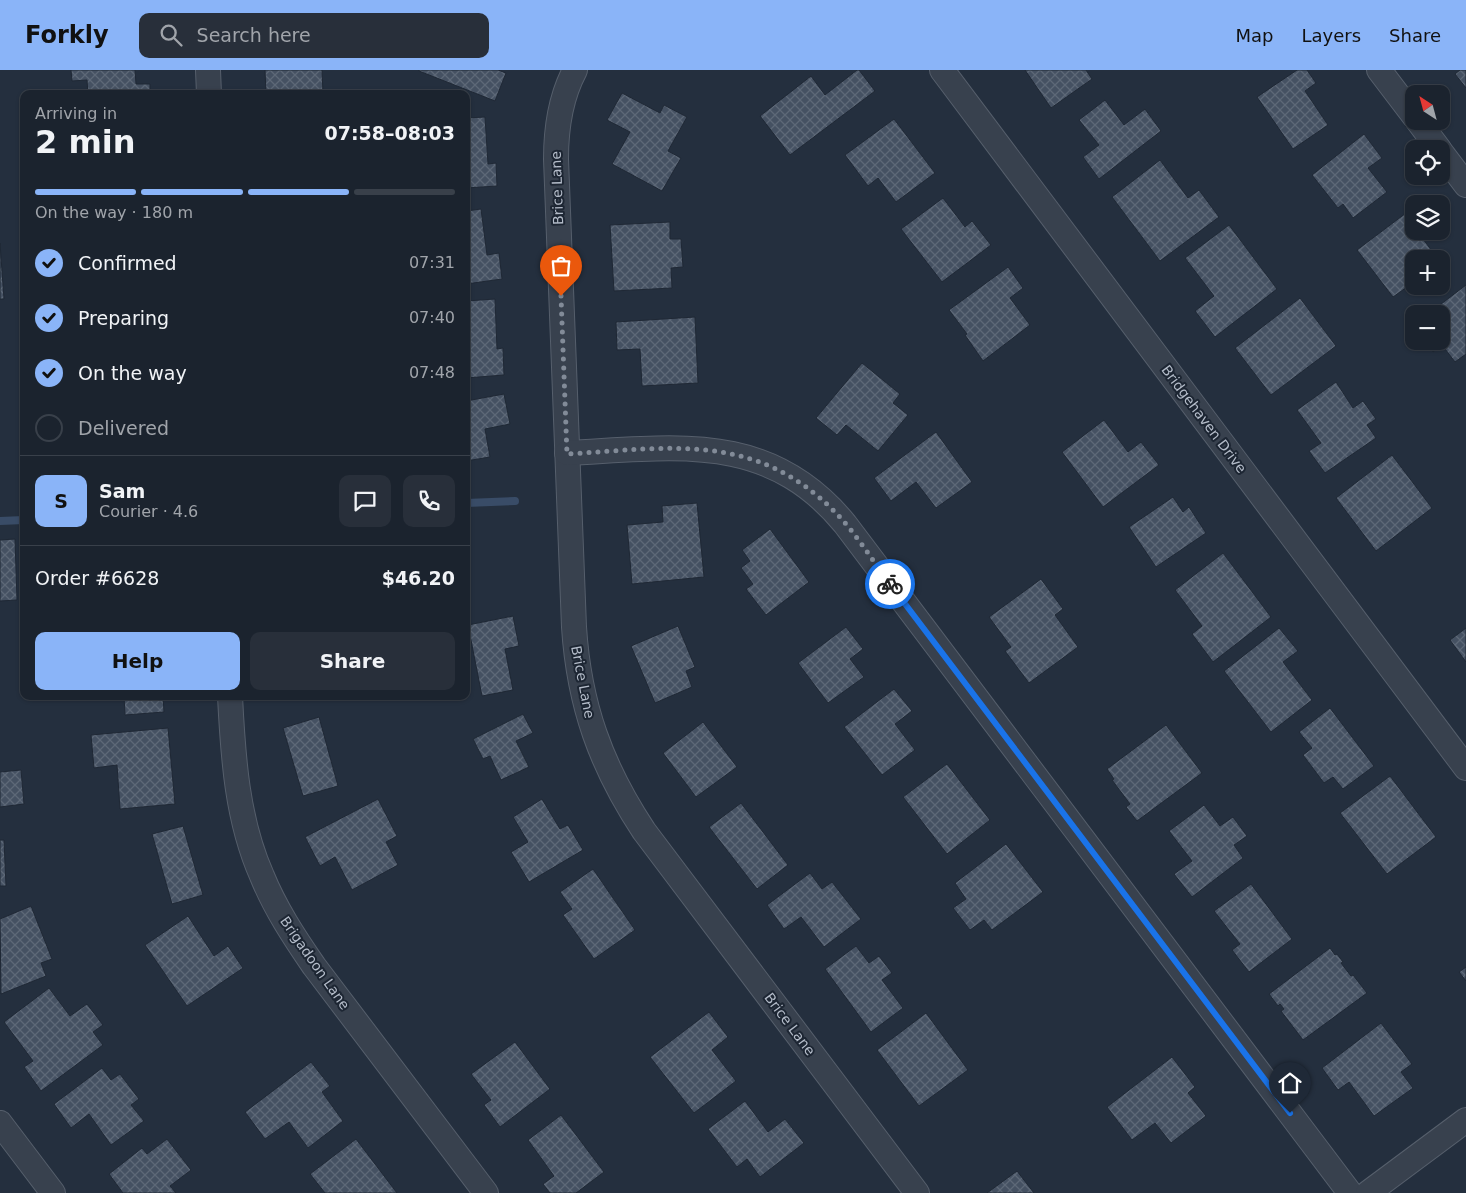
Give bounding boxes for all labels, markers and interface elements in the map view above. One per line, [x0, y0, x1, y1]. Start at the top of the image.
search box [139, 13, 489, 58]
text: Forkly [25, 21, 109, 49]
icon: search [157, 21, 185, 49]
text: Search here [197, 24, 311, 46]
text: Map [1235, 25, 1273, 46]
text: Layers [1301, 25, 1361, 46]
text: Share [1389, 25, 1441, 46]
north arrow [1405, 85, 1450, 130]
map controls [1405, 85, 1450, 350]
text: Arriving in [35, 104, 117, 123]
text: 07:58–08:03 [325, 122, 455, 144]
text: 2 min [35, 123, 136, 161]
button: locate [1405, 140, 1450, 185]
street label: Brice Lane [548, 151, 566, 225]
button: layers [1405, 195, 1450, 240]
text: On the way · 180 m [35, 203, 193, 222]
pin [540, 245, 582, 296]
icon: check [35, 249, 63, 277]
button: + [1405, 250, 1450, 295]
text: Confirmed [78, 252, 177, 274]
icon: bag [547, 252, 575, 280]
text: 07:31 [409, 253, 455, 272]
icon: check [35, 304, 63, 332]
button: − [1405, 305, 1450, 350]
text: Preparing [78, 307, 169, 329]
text: 07:40 [409, 308, 455, 327]
icon: check [35, 359, 63, 387]
text: On the way [78, 362, 187, 384]
street label: Bridgehaven Drive [1158, 362, 1250, 476]
text: 07:48 [409, 363, 455, 382]
text: Delivered [78, 417, 169, 439]
button: chat [339, 475, 391, 527]
button: phone [403, 475, 455, 527]
text: Sam [99, 480, 145, 502]
text: S [54, 490, 68, 512]
text: Courier · 4.6 [99, 502, 198, 521]
courier [865, 559, 915, 609]
text: Order #6628 [35, 567, 159, 589]
text: $46.20 [382, 567, 455, 589]
icon: bike [876, 570, 904, 598]
button: Help [35, 632, 240, 690]
button: Share [250, 632, 455, 690]
street label: Brice Lane [568, 644, 598, 720]
street label: Brigadoon Lane [277, 913, 353, 1013]
street label: Brice Lane [761, 990, 819, 1058]
pin [1269, 1062, 1311, 1113]
icon: home [1276, 1069, 1304, 1097]

